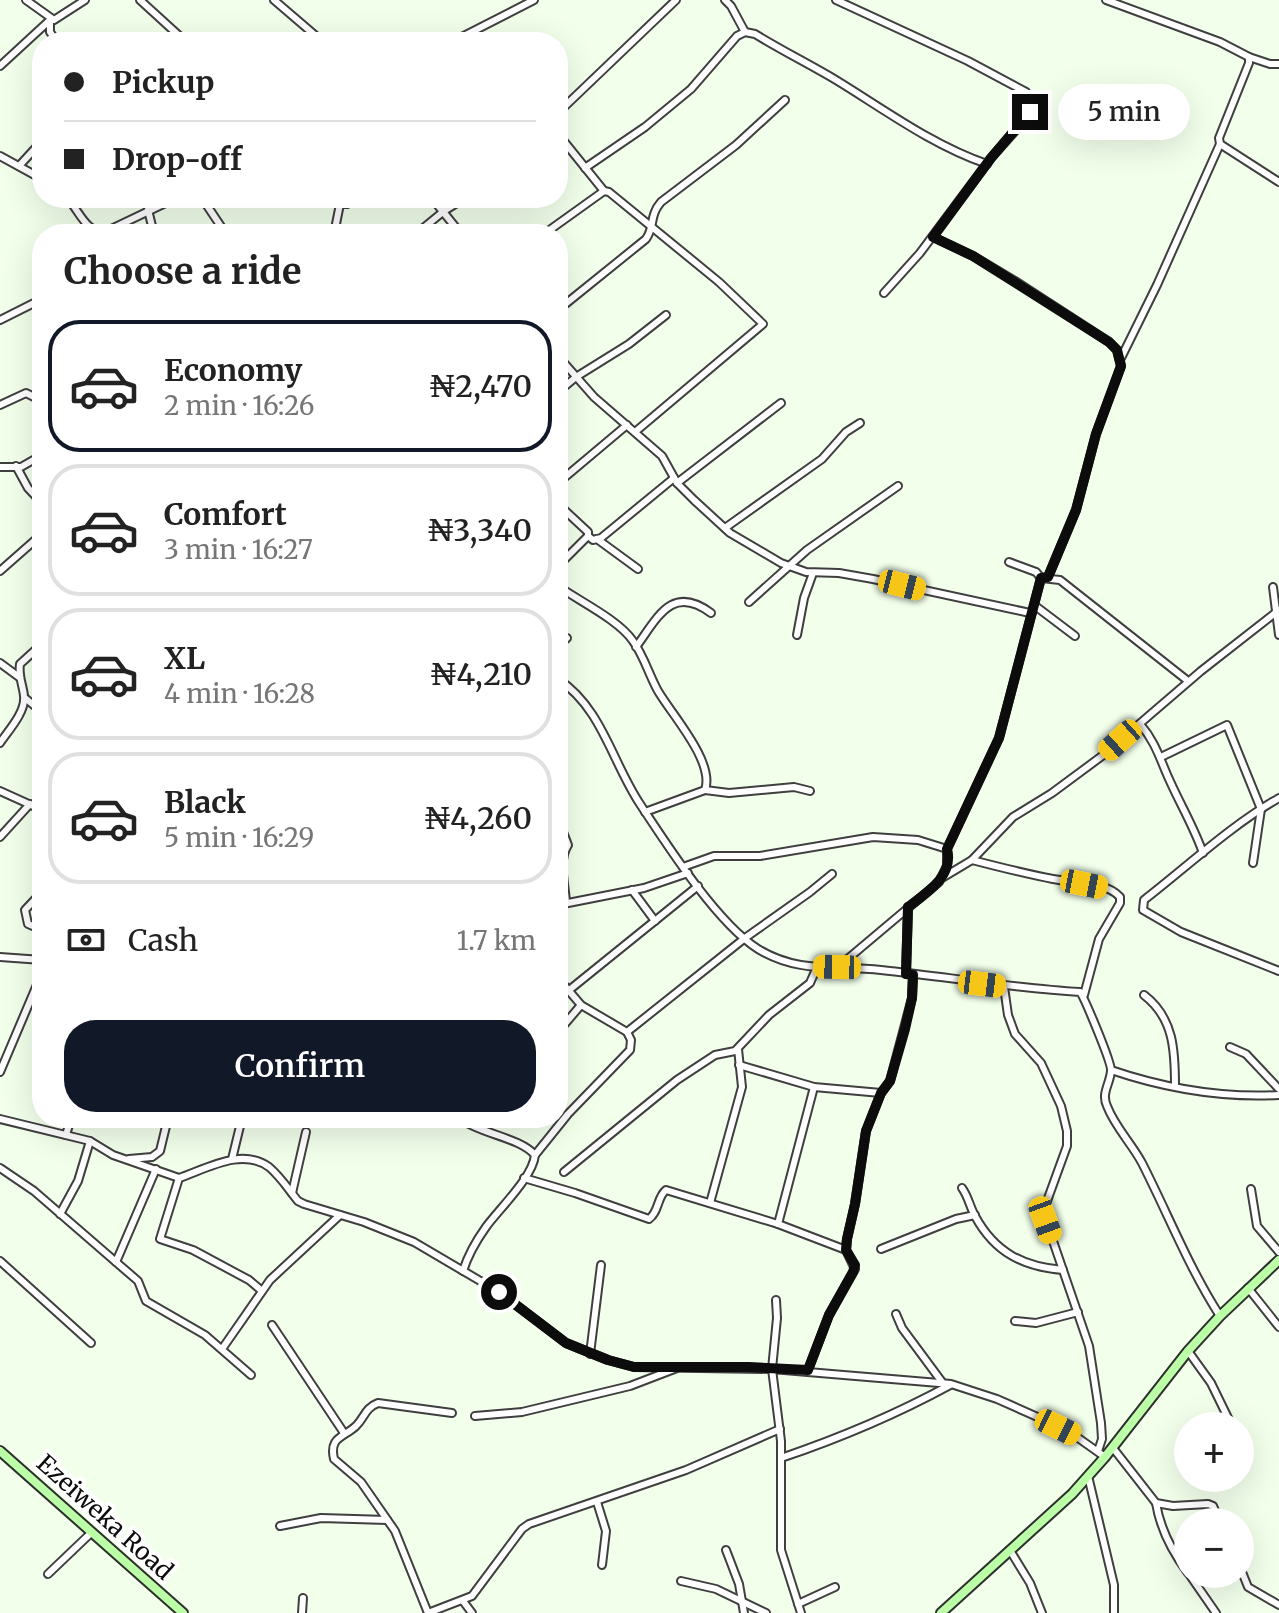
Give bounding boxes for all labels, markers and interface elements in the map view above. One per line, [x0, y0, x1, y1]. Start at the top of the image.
text: Pickup [112, 63, 214, 101]
callout: 5 min [1058, 84, 1190, 140]
route end [1012, 94, 1048, 130]
text: 5 min [1087, 95, 1161, 128]
text: Drop-off [112, 140, 242, 178]
text: Choose a ride [64, 249, 301, 294]
icon: car [68, 350, 140, 422]
text: Economy [164, 351, 302, 389]
text: ₦2,470 [428, 367, 532, 405]
text: 2 min · 16:26 [164, 389, 314, 422]
icon: car [68, 494, 140, 566]
text: Comfort [164, 495, 287, 533]
text: ₦3,340 [426, 511, 532, 549]
text: 3 min · 16:27 [164, 533, 313, 566]
car [876, 568, 928, 602]
icon: car [68, 638, 140, 710]
text: XL [164, 639, 205, 677]
text: ₦4,210 [429, 655, 532, 693]
text: 4 min · 16:28 [164, 677, 315, 710]
car [1094, 715, 1146, 765]
icon: car [68, 782, 140, 854]
text: Black [164, 783, 246, 821]
text: ₦4,260 [423, 799, 532, 837]
text: 5 min · 16:29 [164, 821, 314, 854]
car [1058, 868, 1110, 900]
icon: cash [64, 918, 108, 962]
text: Cash [128, 921, 198, 959]
text: 1.7 km [457, 924, 536, 957]
car [813, 955, 861, 979]
car [957, 969, 1007, 999]
button: Confirm [64, 1020, 536, 1112]
car [1026, 1193, 1064, 1247]
route start [481, 1274, 517, 1310]
car [1031, 1406, 1085, 1448]
map controls [1174, 1412, 1254, 1588]
button: + [1174, 1412, 1254, 1492]
street label: Ezeiweka Road [30, 1448, 180, 1586]
button: − [1174, 1508, 1254, 1588]

